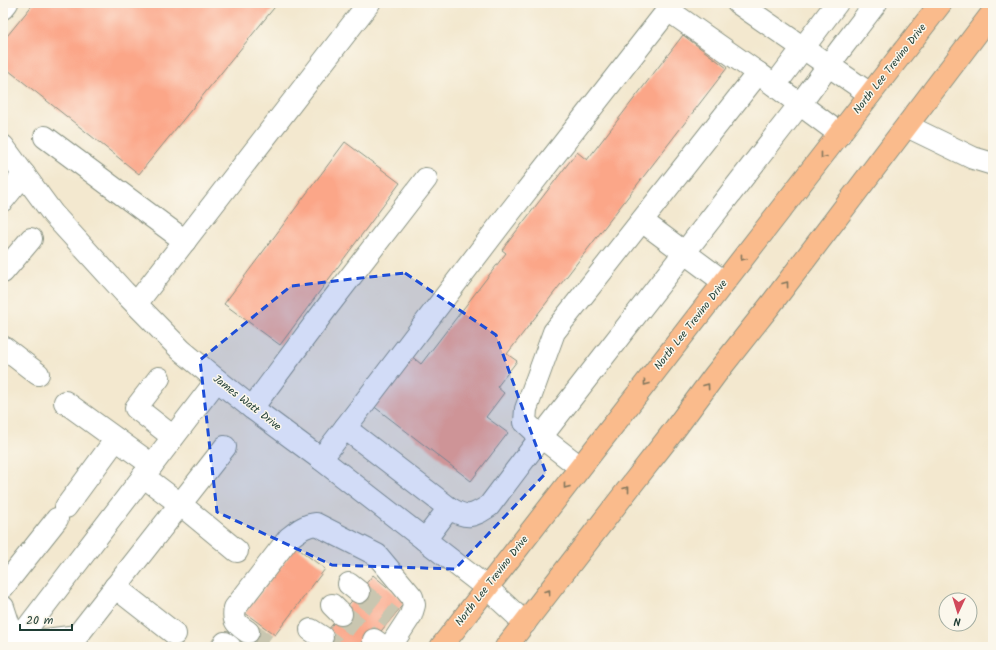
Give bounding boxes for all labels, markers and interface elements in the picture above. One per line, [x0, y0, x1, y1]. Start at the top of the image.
street label: North Lee Trevino Drive [849, 20, 931, 118]
one-way arrow [820, 151, 827, 158]
one-way arrow [741, 254, 748, 261]
street label: North Lee Trevino Drive [650, 276, 732, 374]
one-way arrow [782, 281, 789, 288]
street label: James Watt Drive [209, 370, 285, 436]
one-way arrow [644, 378, 651, 385]
one-way arrow [702, 384, 709, 391]
one-way arrow [564, 481, 571, 488]
one-way arrow [623, 487, 630, 494]
street label: North Lee Trevino Drive [451, 532, 533, 630]
one-way arrow [544, 590, 551, 597]
north arrow [938, 592, 978, 632]
scale bar [20, 606, 72, 632]
text: 20 m [26, 611, 54, 630]
text: N [953, 612, 961, 630]

